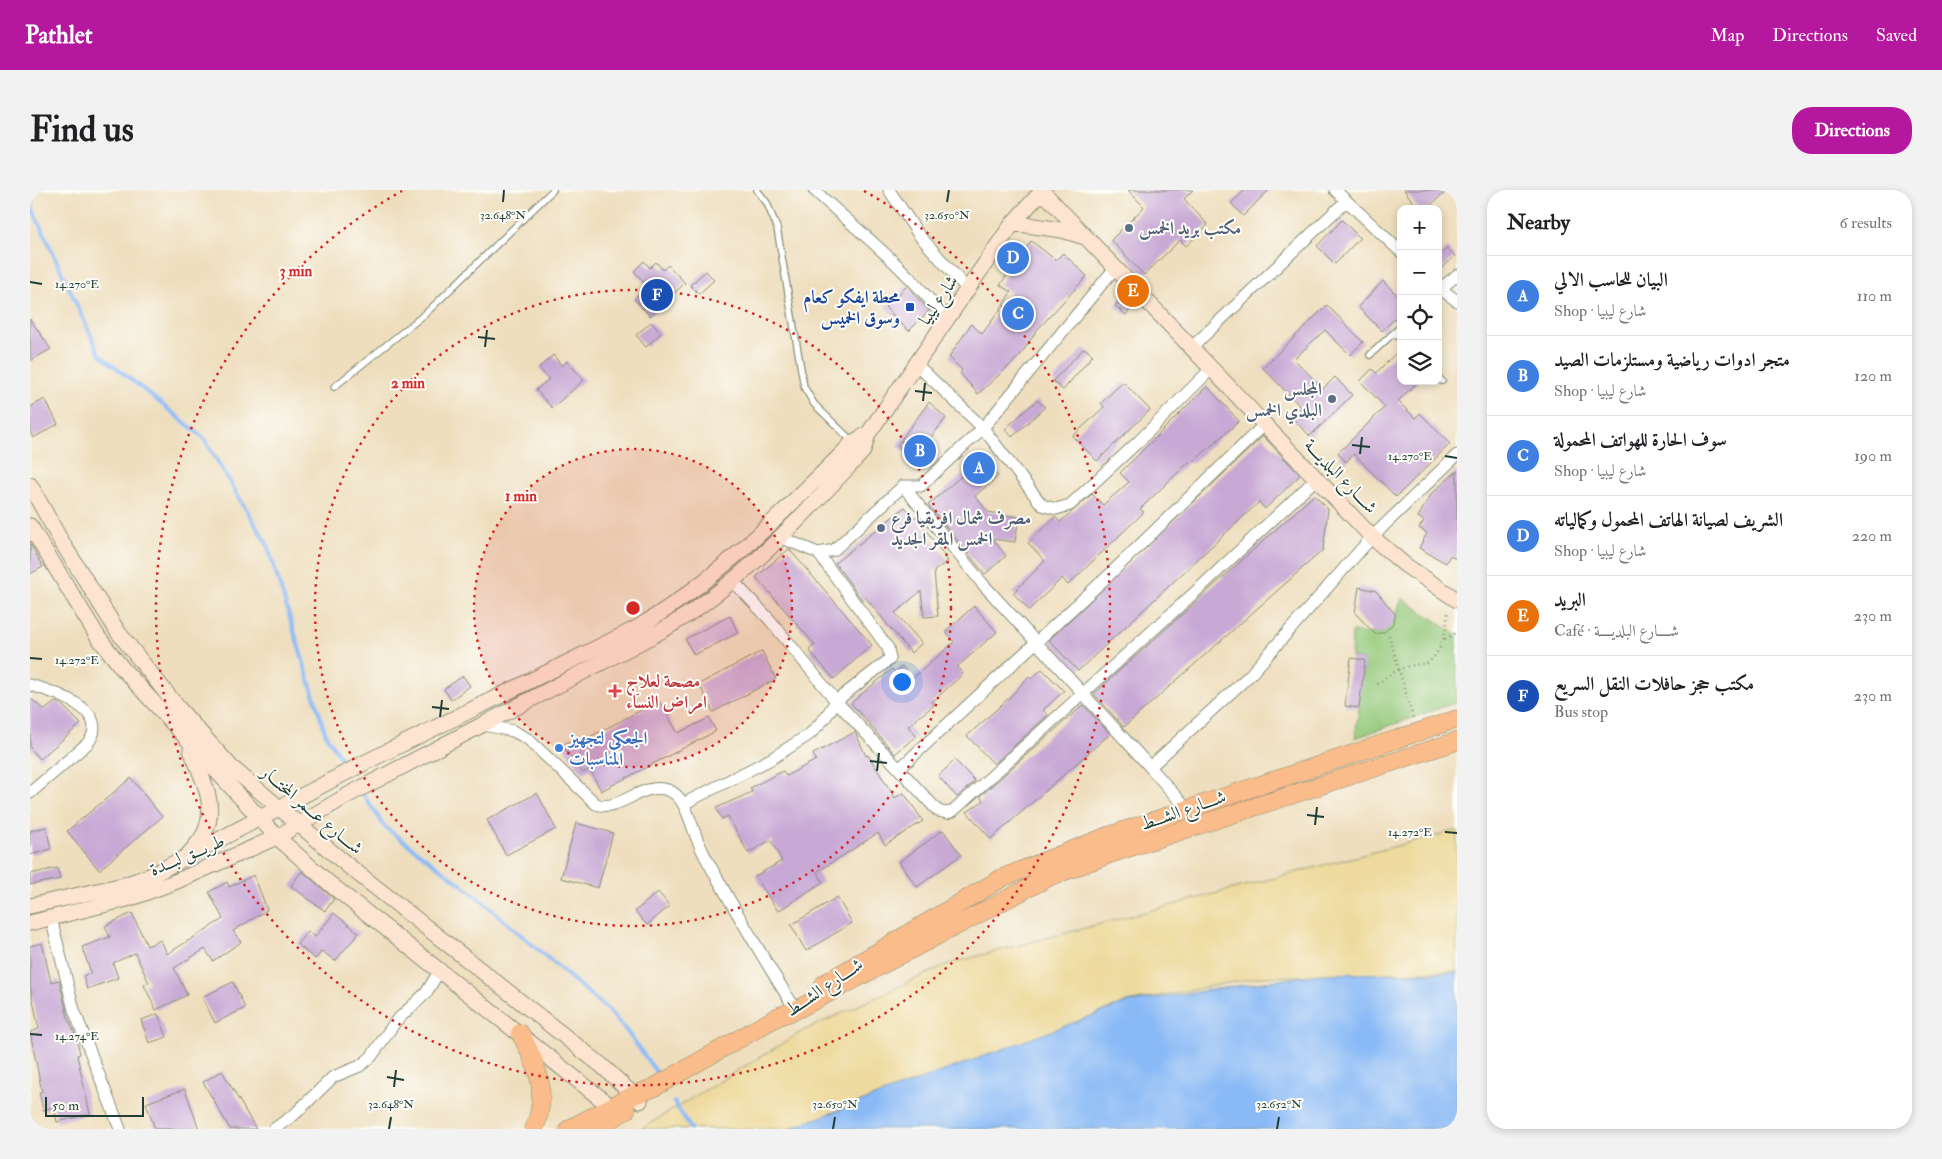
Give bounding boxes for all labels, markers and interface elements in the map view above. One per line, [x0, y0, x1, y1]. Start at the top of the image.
text: Pathlet [25, 20, 93, 51]
text: Map [1711, 24, 1744, 47]
text: Directions [1772, 24, 1848, 47]
text: Saved [1876, 24, 1917, 47]
button: Directions [1792, 107, 1912, 154]
text: Find us [30, 108, 134, 152]
map controls [1397, 205, 1442, 385]
button: + [1397, 205, 1442, 250]
text: 32.648°N [480, 208, 526, 223]
text: 32.650°N [924, 208, 970, 223]
text: Nearby [1507, 209, 1570, 236]
text: 6 results [1840, 213, 1892, 233]
place label: مكتب بريد الخمس [1139, 217, 1241, 240]
marker: مكتب بريد الخمس [1123, 222, 1135, 234]
pin: D [997, 239, 1029, 277]
button: − [1397, 250, 1442, 295]
text: 3 min [280, 262, 312, 281]
text: البيان للحاسب الالي [1554, 268, 1668, 292]
street label: شارع ليبيا [913, 271, 966, 331]
pin: E [1117, 272, 1149, 310]
pin: F [641, 276, 673, 314]
text: 14.270°E [55, 277, 99, 292]
place label: محطة ايفكو كعام وسوق الخميس [803, 286, 901, 330]
text: A [1518, 286, 1528, 306]
text: 110 m [1857, 286, 1892, 306]
pin: C [1002, 295, 1034, 333]
button: locate [1397, 295, 1442, 340]
marker: محطة ايفكو كعام وسوق الخميس [904, 301, 916, 313]
text: Shop · شارع ليبيا [1554, 301, 1646, 321]
button: layers [1397, 340, 1442, 385]
text: متجر ادوات رياضية ومستلزمات الصيد [1554, 348, 1790, 372]
text: B [1518, 366, 1528, 386]
text: 120 m [1854, 366, 1892, 386]
text: 2 min [391, 374, 425, 393]
place label: المجلس البلدي الخمس [1246, 378, 1322, 425]
text: Shop · شارع ليبيا [1554, 381, 1646, 401]
marker: المجلس البلدي الخمس [1326, 393, 1338, 405]
text: سوف الحارة للهواتف المحمولة [1554, 428, 1727, 452]
pin: B [904, 432, 936, 470]
street label: شــــارع البلديــــة [1297, 434, 1382, 521]
text: C [1517, 446, 1529, 466]
text: 190 m [1854, 446, 1892, 466]
pin: A [963, 449, 995, 487]
text: 14.270°E [1388, 449, 1432, 464]
text: Shop · شارع ليبيا [1554, 461, 1646, 481]
text: 1 min [505, 487, 537, 506]
place label: مصرف شمال افريقيا فرع الخمس المقر الجديد [891, 507, 1031, 551]
text: الشريف لصيانة الهاتف المحمول وكمالياته [1554, 508, 1783, 532]
marker: مصرف شمال افريقيا فرع الخمس المقر الجديد [875, 522, 887, 534]
text: D [1516, 526, 1530, 546]
text: 220 m [1852, 526, 1892, 546]
text: Shop · شارع ليبيا [1554, 541, 1646, 561]
text: البريد [1554, 588, 1586, 612]
centre of rings [624, 599, 642, 617]
text: E [1517, 606, 1529, 626]
text: 230 m [1854, 606, 1892, 626]
text: Café · شــــارع البلديــــة [1554, 621, 1679, 641]
text: 14.272°E [55, 653, 99, 668]
your location [889, 669, 915, 695]
place label: مصحة لعلاج امراض النساء [626, 670, 707, 715]
text: مكتب حجز حافلات النقل السريع [1554, 672, 1754, 696]
marker: مصحة لعلاج امراض النساء [608, 684, 622, 698]
text: F [1518, 686, 1528, 706]
text: 230 m [1854, 686, 1892, 706]
text: Bus stop [1554, 702, 1608, 722]
place label: الجعكي لتجهيز المناسبات [567, 727, 647, 771]
marker: الجعكي لتجهيز المناسبات [553, 742, 565, 754]
street label: شــــارع عـــمر المختـــار [252, 760, 367, 862]
street label: شــــارع الشـــط [1137, 785, 1230, 839]
text: 14.272°E [1388, 825, 1432, 840]
street label: طريـــق لبـــدة [146, 829, 228, 882]
street label: شــــارع الشـــط [781, 953, 869, 1024]
text: 14.274°E [55, 1029, 99, 1044]
scale bar [45, 1094, 144, 1117]
text: 50 m [52, 1097, 79, 1114]
text: 32.648°N [368, 1097, 414, 1112]
text: 32.650°N [812, 1097, 858, 1112]
text: 32.652°N [1256, 1097, 1302, 1112]

